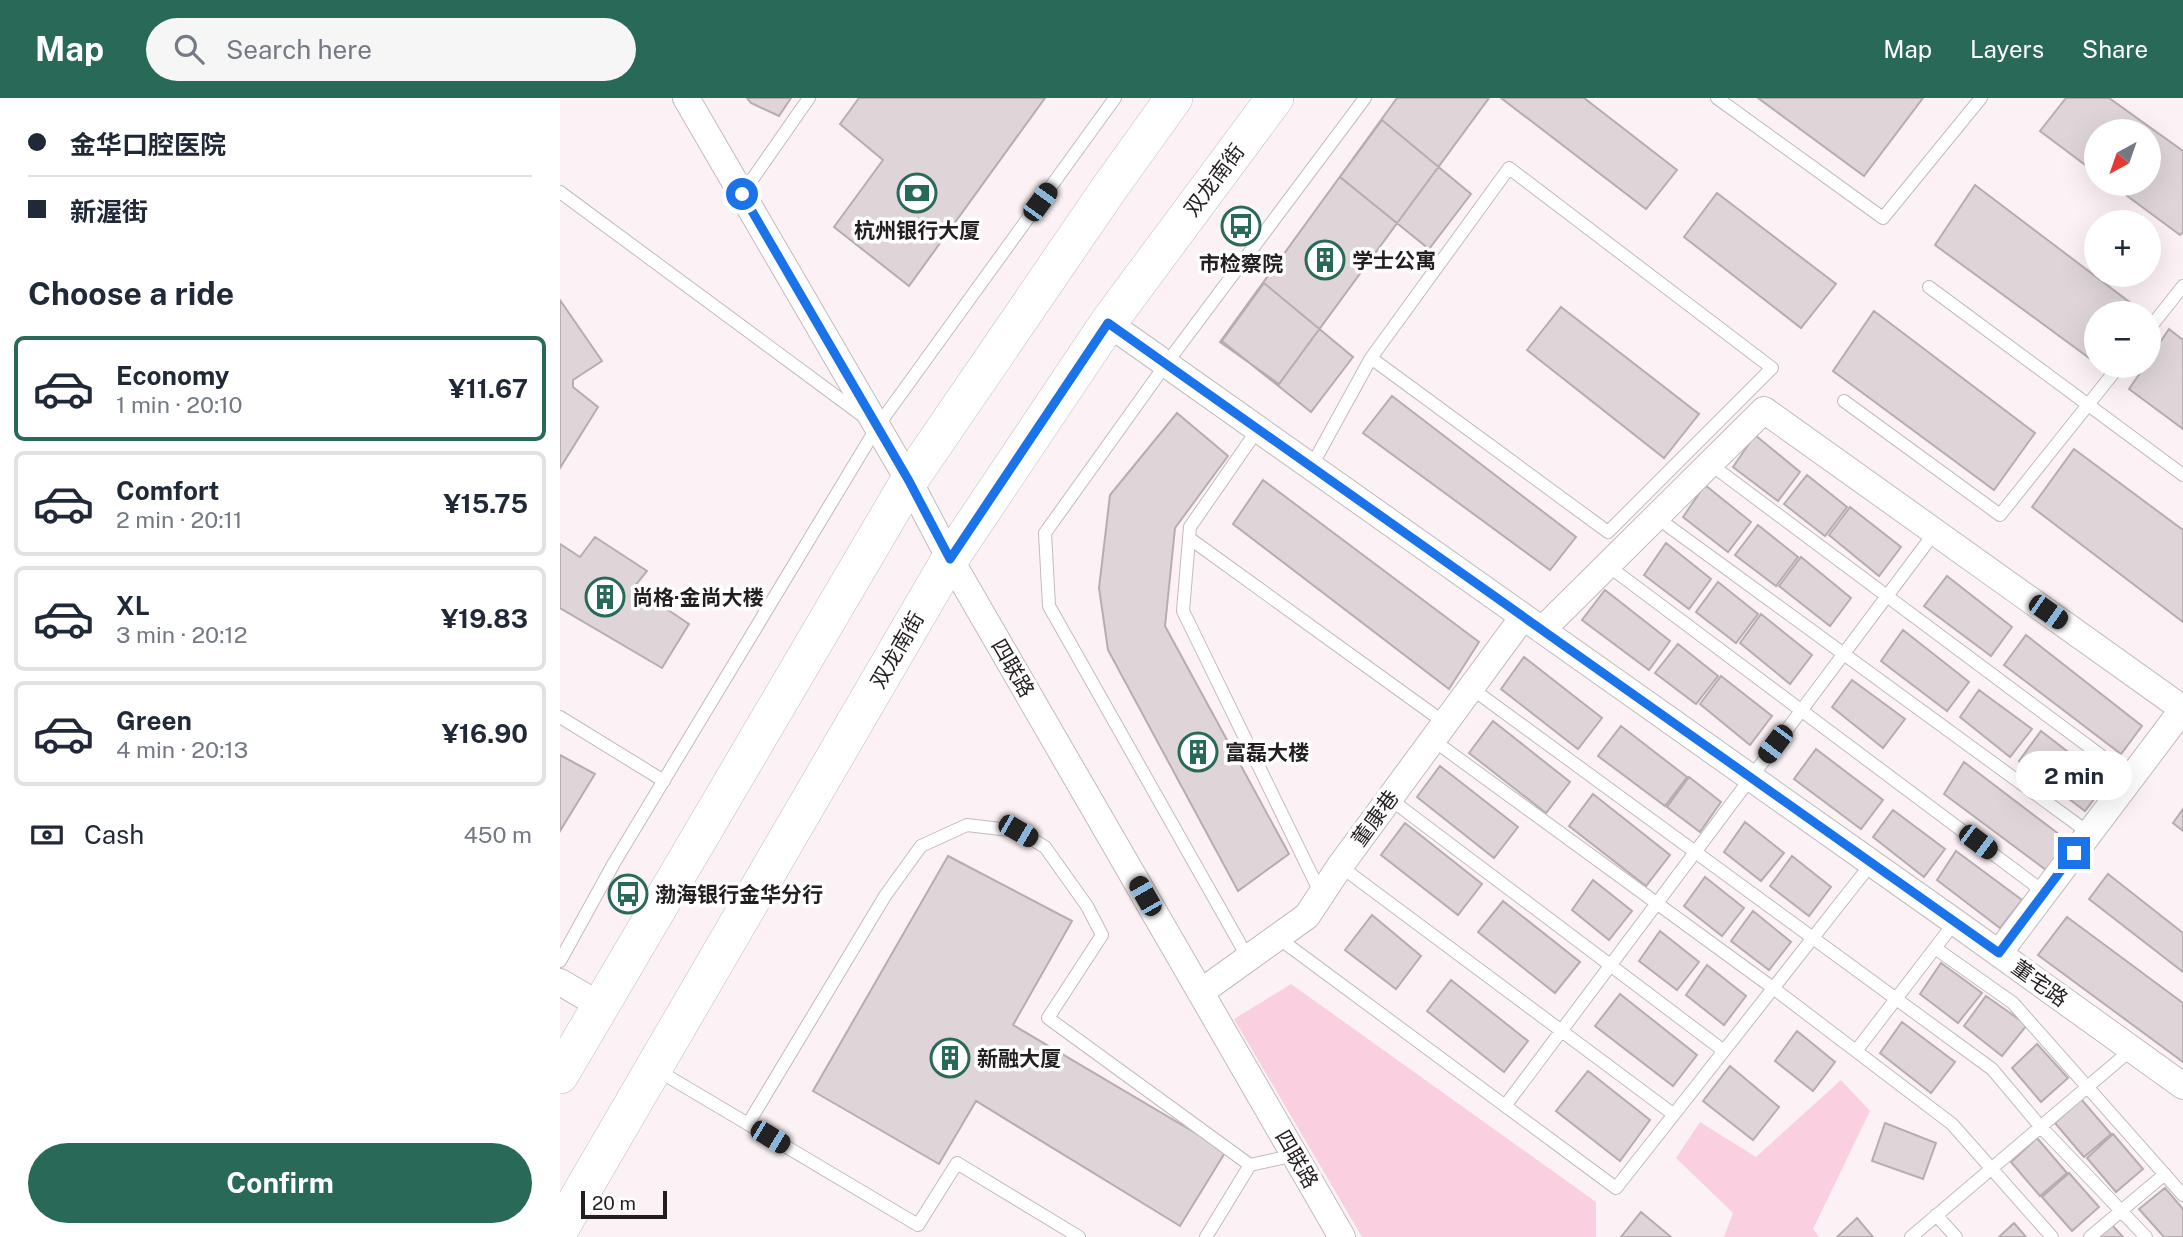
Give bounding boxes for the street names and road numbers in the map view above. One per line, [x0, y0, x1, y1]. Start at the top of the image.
street label: 双龙南街 [1179, 139, 1249, 221]
street label: 双龙南街 [865, 607, 929, 693]
street label: 四联路 [986, 634, 1040, 702]
street label: 董康巷 [1346, 785, 1404, 851]
street label: 董宅路 [2007, 954, 2073, 1012]
street label: 四联路 [1270, 1125, 1324, 1193]

